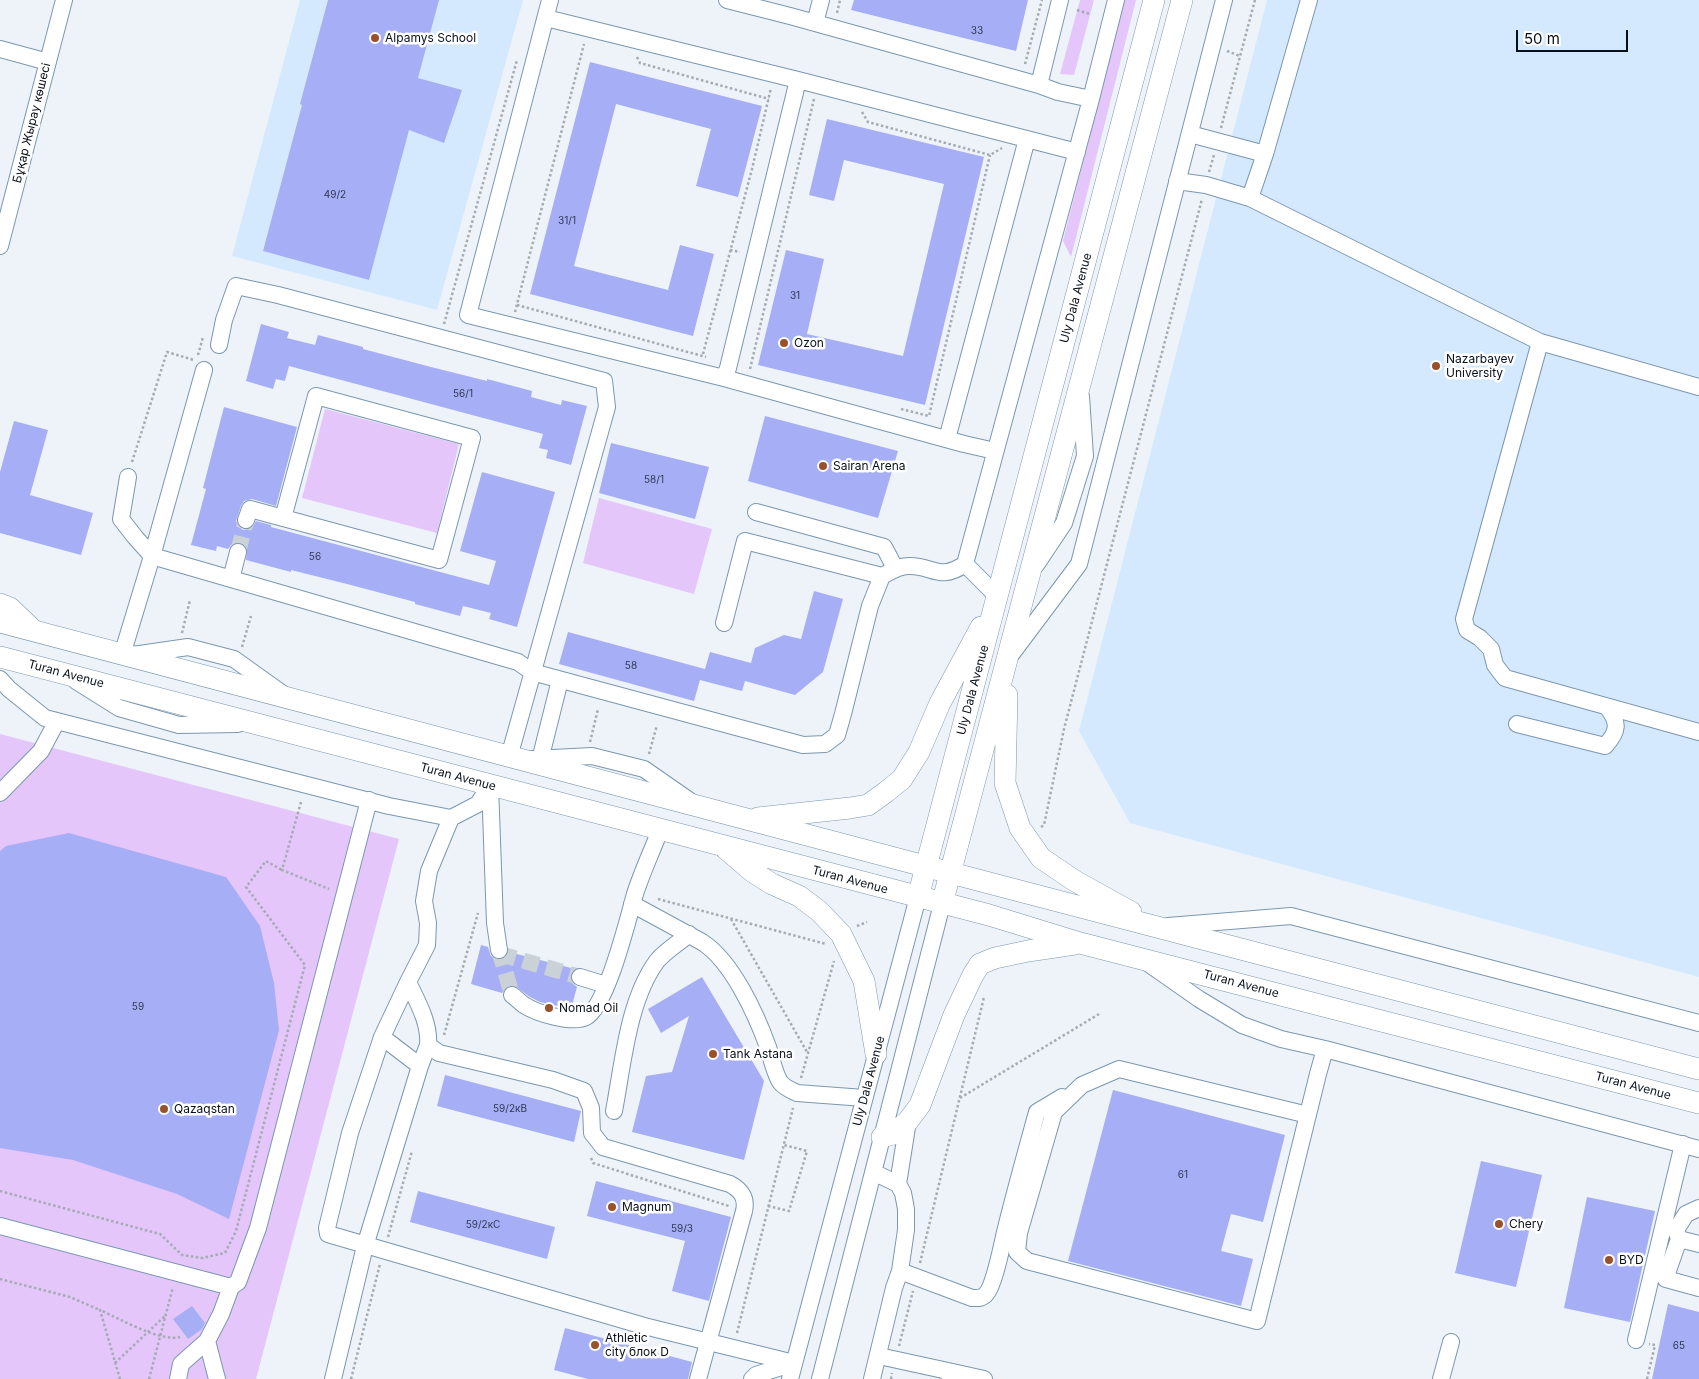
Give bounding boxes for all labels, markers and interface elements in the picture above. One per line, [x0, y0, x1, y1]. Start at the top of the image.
scale bar [1519, 20, 1632, 52]
house number: 33 [971, 25, 983, 37]
text: 50 m [1524, 29, 1560, 48]
place label: Alpamys School [385, 31, 476, 45]
marker: Alpamys School [369, 32, 381, 44]
street label: Бұқар Жырау көшесі [10, 61, 54, 185]
house number: 49/2 [324, 189, 346, 201]
house number: 31/1 [558, 215, 576, 227]
street label: Uly Dala Avenue [1057, 251, 1095, 345]
house number: 31 [790, 290, 800, 302]
place label: Ozon [794, 336, 824, 350]
marker: Ozon [778, 337, 790, 349]
place label: Nazarbayev University [1446, 352, 1514, 380]
marker: Nazarbayev University [1430, 360, 1442, 372]
house number: 56/1 [453, 388, 473, 400]
place label: Sairan Arena [833, 459, 905, 473]
marker: Sairan Arena [817, 460, 829, 472]
house number: 58/1 [644, 474, 664, 486]
house number: 56 [309, 551, 321, 563]
street label: Uly Dala Avenue [954, 643, 992, 737]
street label: Turan Avenue [27, 657, 105, 691]
house number: 58 [625, 660, 637, 672]
street label: Turan Avenue [419, 760, 497, 794]
street label: Turan Avenue [811, 863, 889, 897]
street label: Turan Avenue [1202, 967, 1280, 1001]
house number: 59 [132, 1001, 144, 1013]
place label: Nomad Oil [559, 1001, 618, 1015]
marker: Nomad Oil [543, 1002, 555, 1014]
street label: Uly Dala Avenue [850, 1034, 888, 1128]
place label: Tank Astana [723, 1047, 793, 1061]
marker: Tank Astana [707, 1048, 719, 1060]
street label: Turan Avenue [1594, 1069, 1672, 1103]
place label: Qazaqstan [174, 1102, 235, 1116]
marker: Qazaqstan [158, 1103, 170, 1115]
house number: 59/2кВ [493, 1103, 527, 1115]
house number: 61 [1178, 1169, 1188, 1181]
place label: Magnum [622, 1200, 672, 1214]
marker: Magnum [606, 1201, 618, 1213]
place label: Chery [1509, 1217, 1543, 1231]
marker: Chery [1493, 1218, 1505, 1230]
house number: 59/2кС [466, 1219, 500, 1231]
house number: 59/3 [671, 1223, 693, 1235]
place label: BYD [1619, 1253, 1644, 1267]
marker: BYD [1603, 1254, 1615, 1266]
place label: Athletic city блок D [605, 1331, 669, 1359]
marker: Athletic city блок D [589, 1339, 601, 1351]
house number: 65 [1673, 1340, 1685, 1352]

